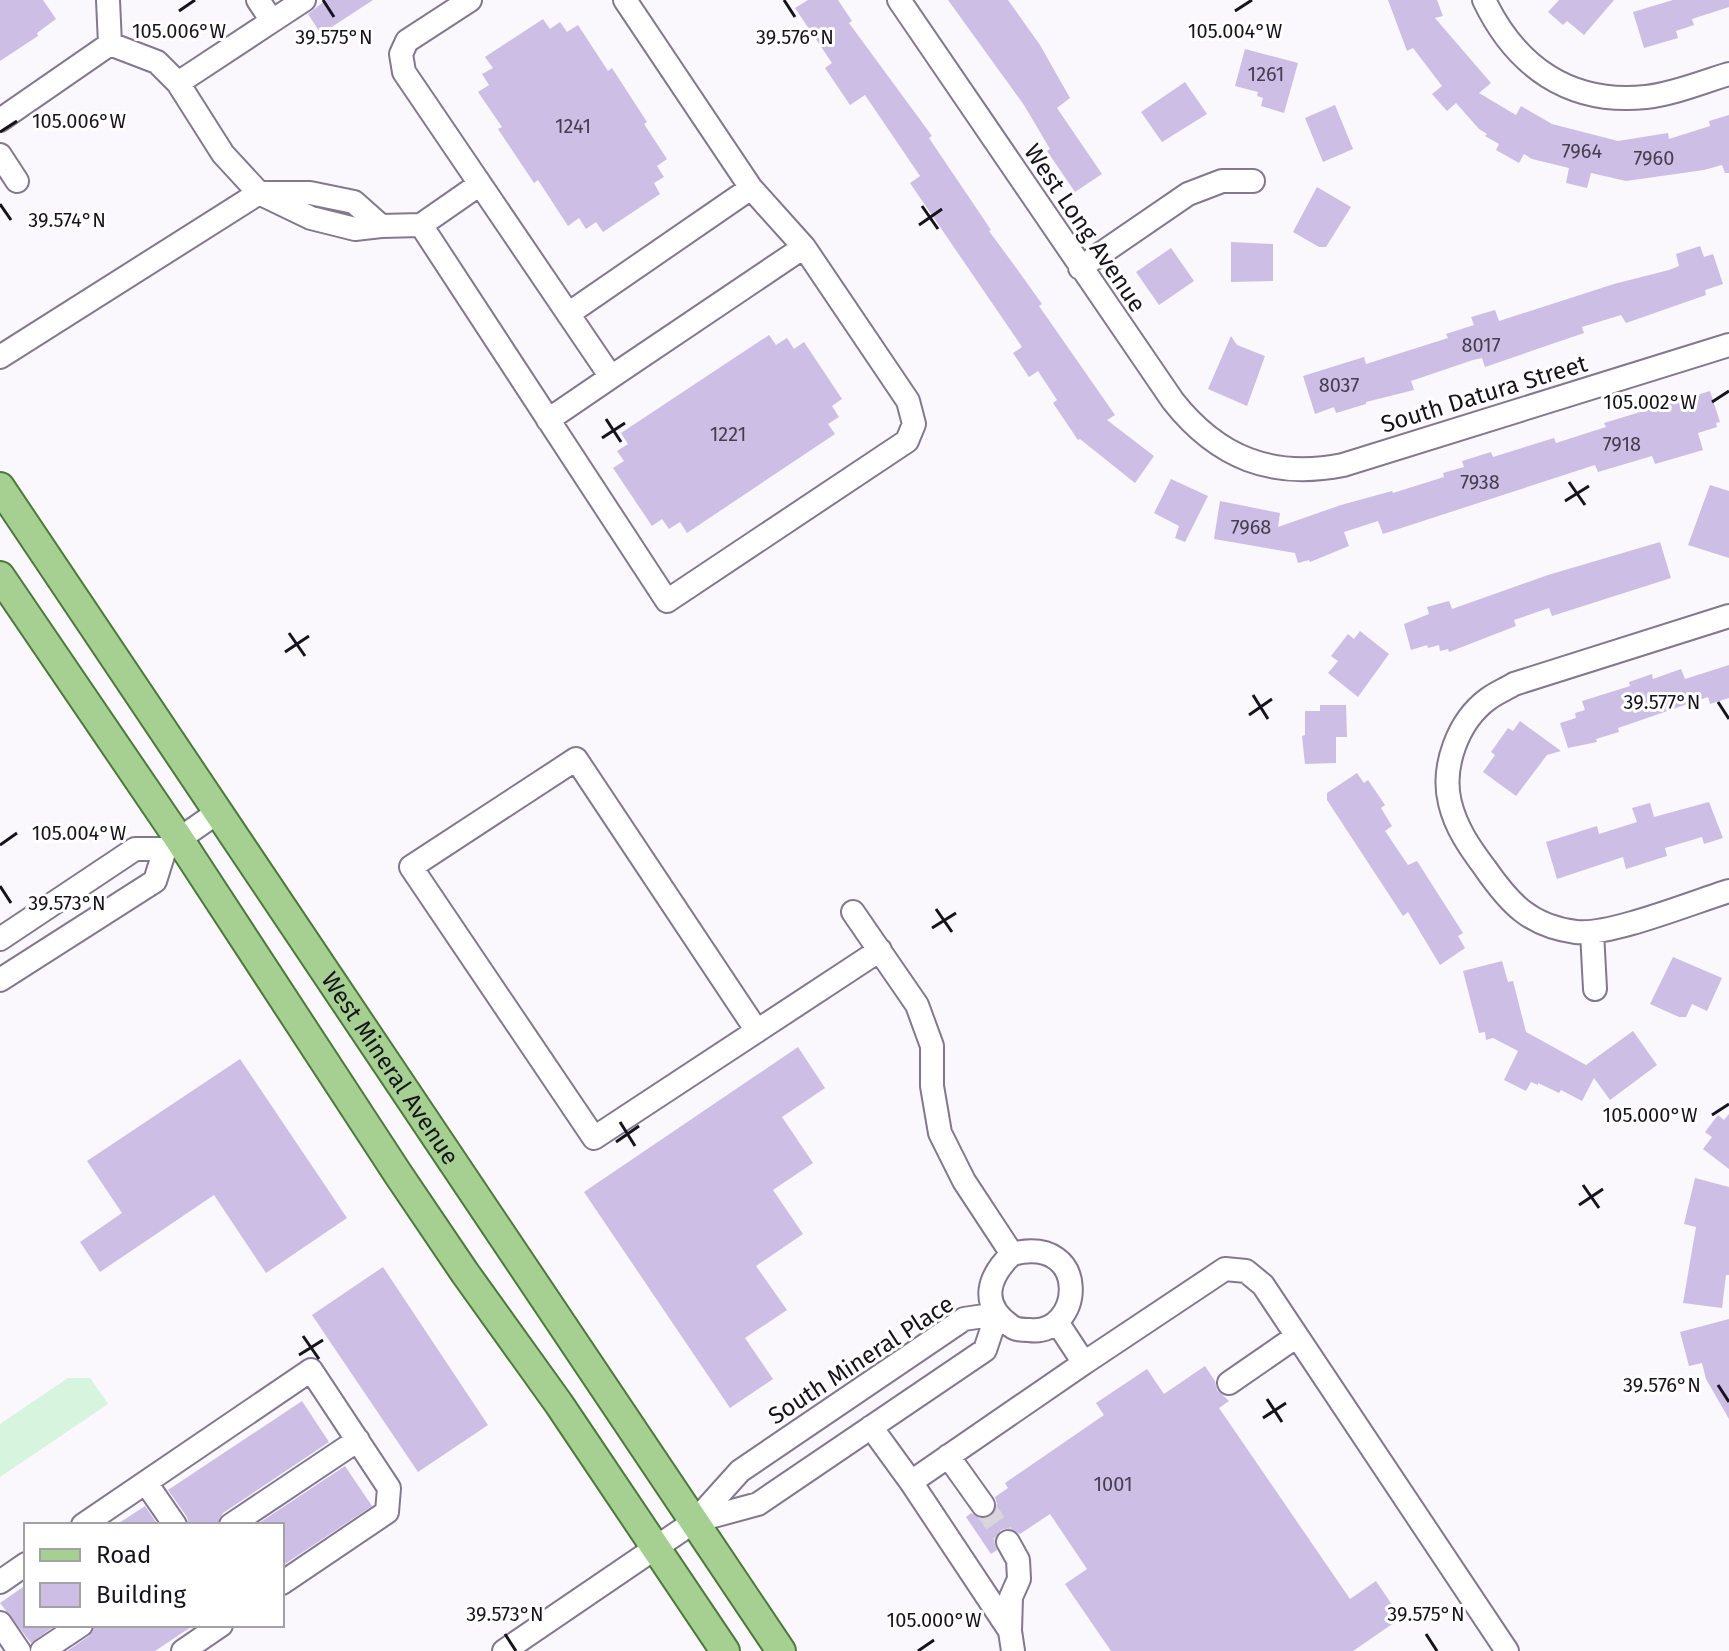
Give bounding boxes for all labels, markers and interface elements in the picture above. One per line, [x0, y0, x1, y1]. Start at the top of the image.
text: 105.006°W [132, 19, 227, 43]
text: 105.004°W [1188, 19, 1283, 43]
text: 39.575°N [295, 25, 373, 49]
text: 39.576°N [756, 25, 834, 49]
house number: 1261 [1248, 62, 1284, 86]
text: 105.006°W [32, 109, 127, 133]
house number: 1241 [555, 114, 591, 138]
street label: West Long Avenue [1018, 139, 1152, 317]
house number: 7964 [1562, 139, 1603, 163]
house number: 7960 [1634, 146, 1674, 170]
text: 39.574°N [28, 208, 106, 232]
house number: 8017 [1461, 333, 1501, 357]
street label: South Datura Street [1378, 349, 1591, 439]
house number: 8037 [1319, 373, 1359, 397]
text: 105.002°W [1603, 390, 1697, 414]
house number: 1221 [710, 422, 746, 446]
house number: 7918 [1603, 432, 1641, 456]
house number: 7938 [1460, 470, 1500, 494]
house number: 7968 [1231, 515, 1271, 539]
text: 39.577°N [1624, 690, 1700, 714]
text: 105.004°W [32, 821, 127, 845]
text: 39.573°N [28, 891, 106, 915]
street label: West Mineral Avenue [315, 967, 465, 1170]
text: 105.000°W [1603, 1103, 1698, 1127]
street label: South Mineral Place [763, 1290, 959, 1430]
text: 39.576°N [1623, 1373, 1701, 1397]
house number: 1001 [1093, 1472, 1133, 1496]
legend [24, 1523, 284, 1627]
text: Road [96, 1541, 151, 1569]
text: Building [96, 1581, 186, 1609]
text: 39.573°N [466, 1602, 544, 1626]
text: 39.575°N [1387, 1602, 1465, 1626]
text: 105.000°W [887, 1608, 982, 1632]

